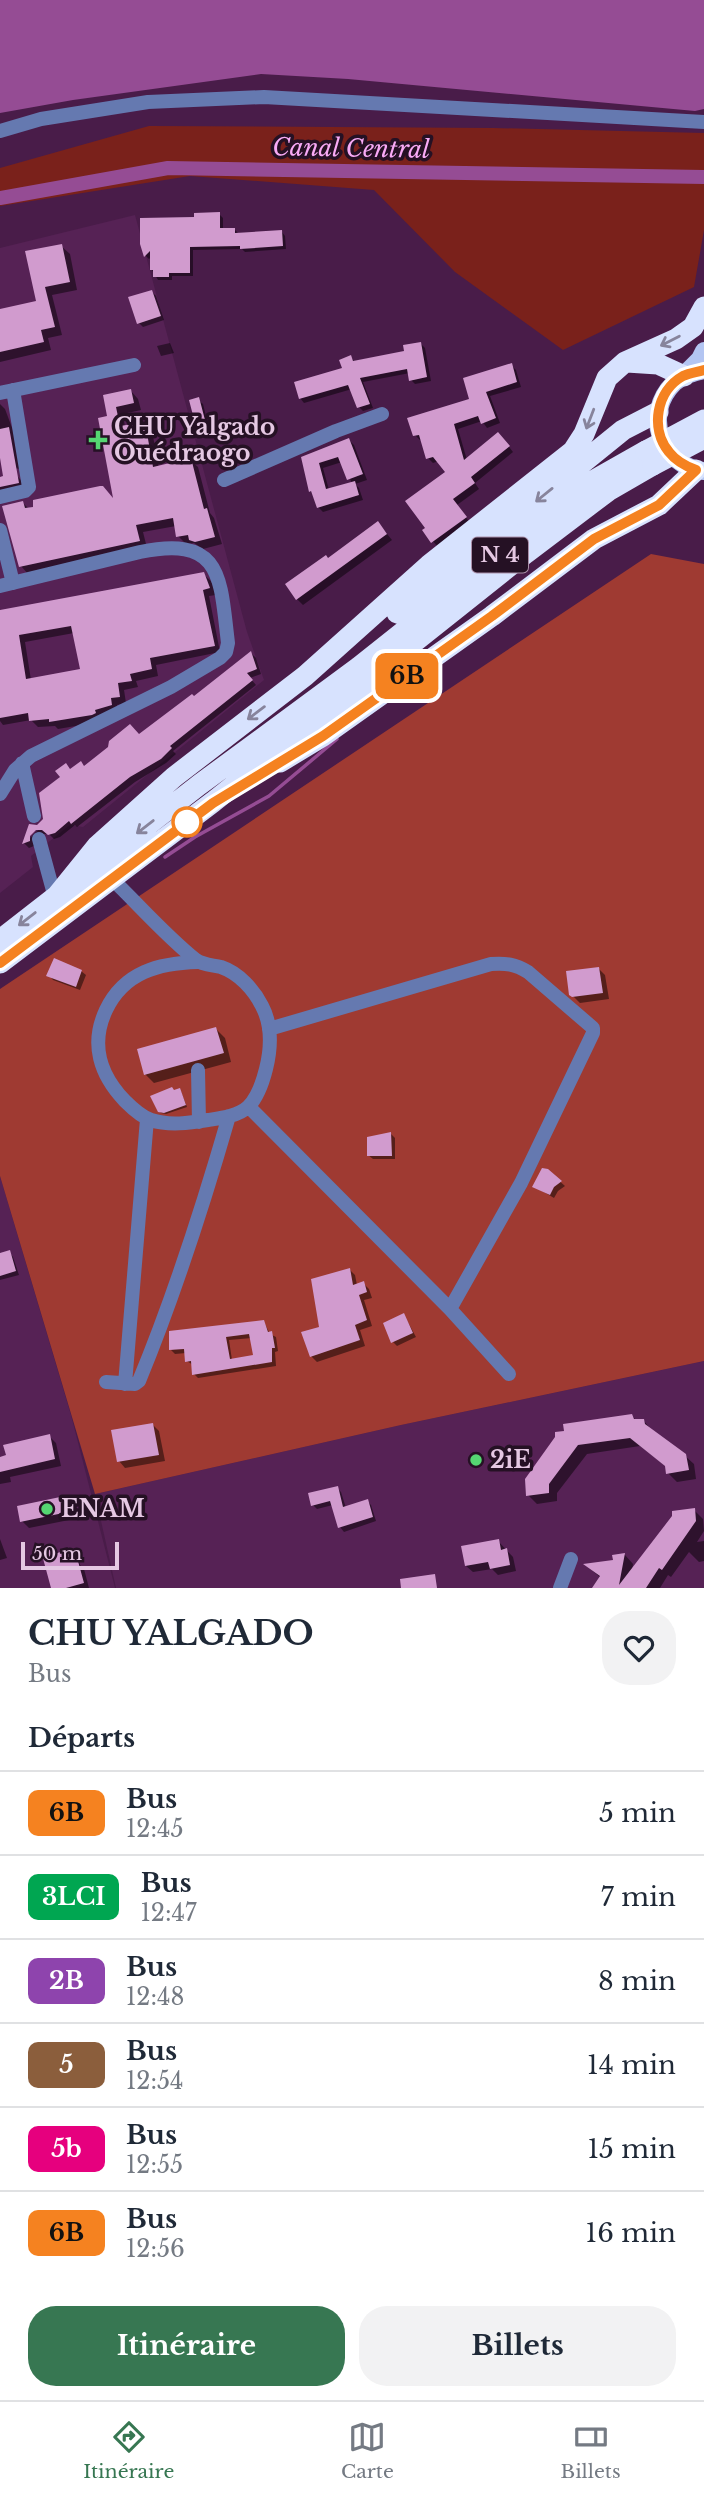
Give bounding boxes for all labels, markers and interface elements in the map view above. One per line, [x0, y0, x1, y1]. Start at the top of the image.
water label: Canal Central [272, 132, 430, 164]
one-way arrow [660, 335, 681, 349]
one-way arrow [582, 407, 595, 429]
place label: CHU Yalgado Ouédraogo [114, 413, 275, 467]
marker: CHU Yalgado Ouédraogo [88, 430, 108, 450]
one-way arrow [535, 487, 553, 502]
road number: N 4 [472, 538, 528, 572]
line badge: 6B [376, 653, 438, 699]
text: 6B [389, 661, 425, 690]
one-way arrow [248, 706, 266, 721]
unlabelled marker [172, 807, 202, 837]
one-way arrow [137, 819, 155, 835]
one-way arrow [19, 912, 37, 927]
place label: 2iE [490, 1446, 531, 1474]
marker: 2iE [468, 1452, 484, 1468]
place label: ENAM [61, 1495, 145, 1523]
marker: ENAM [39, 1501, 55, 1517]
scale bar [21, 1539, 119, 1571]
text: 50 m [32, 1542, 82, 1565]
button: heart [602, 1611, 676, 1685]
text: CHU YALGADO [28, 1613, 314, 1654]
text: Bus [28, 1660, 71, 1688]
text: Départs [28, 1722, 135, 1754]
text: Bus [126, 1783, 177, 1815]
text: 5 min [599, 1797, 676, 1829]
text: 6B [49, 1798, 84, 1827]
text: 12:45 [126, 1815, 184, 1843]
text: Bus [140, 1867, 192, 1899]
text: 7 min [601, 1881, 676, 1913]
text: 3LCI [42, 1882, 105, 1911]
text: 12:47 [140, 1899, 196, 1927]
text: Bus [126, 1951, 177, 1983]
text: 8 min [598, 1965, 676, 1997]
text: 2B [49, 1966, 84, 1995]
text: 12:48 [126, 1983, 184, 2011]
text: Bus [126, 2035, 177, 2067]
text: 14 min [587, 2049, 676, 2081]
text: 5 [59, 2050, 74, 2079]
text: 12:54 [126, 2067, 184, 2095]
text: Bus [126, 2119, 177, 2151]
text: 15 min [587, 2133, 676, 2165]
text: 5b [51, 2134, 82, 2163]
text: 12:55 [126, 2151, 183, 2179]
text: Bus [126, 2203, 177, 2235]
text: 16 min [586, 2217, 676, 2249]
text: 6B [49, 2218, 84, 2247]
text: 12:56 [126, 2235, 185, 2263]
button: Itinéraire [28, 2306, 345, 2386]
button: Billets [359, 2306, 676, 2386]
tab: Itinéraire [83, 2418, 174, 2483]
tab: Carte [341, 2418, 394, 2483]
tab: Billets [561, 2418, 621, 2483]

